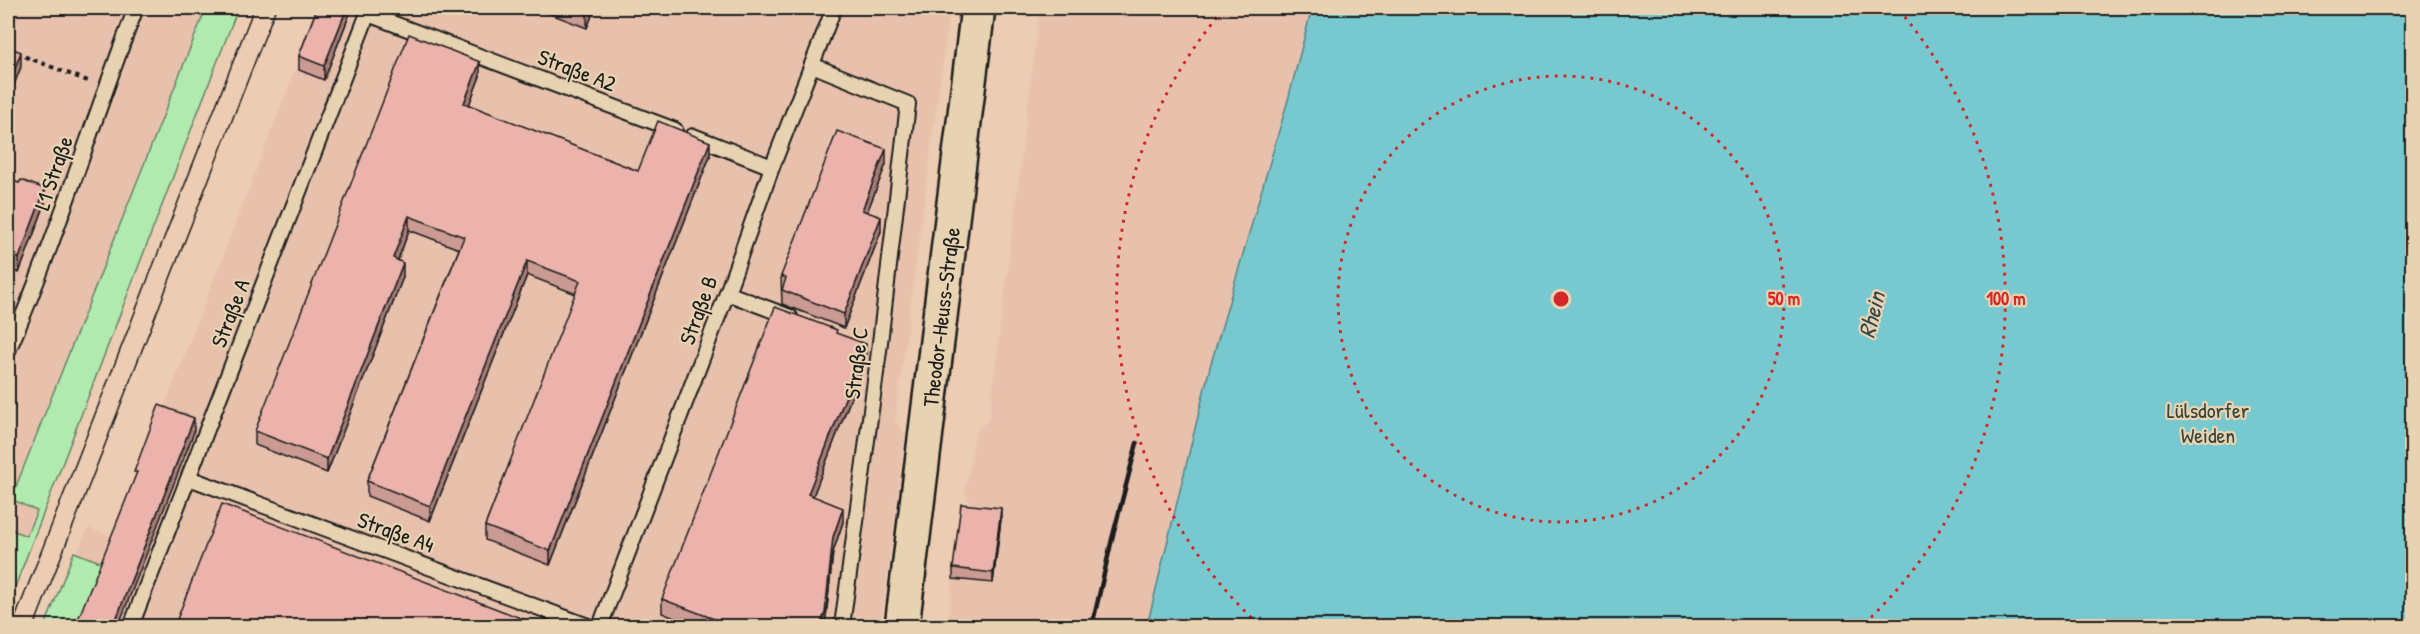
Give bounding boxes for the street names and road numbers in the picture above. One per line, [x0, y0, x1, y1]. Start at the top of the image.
street label: Straße A2 [534, 41, 621, 99]
street label: L1 Straße [26, 132, 80, 214]
street label: Theodor-Heuss-Straße [915, 225, 967, 409]
street label: Straße B [672, 271, 724, 349]
street label: Straße A [203, 274, 257, 351]
street label: Straße C [837, 325, 875, 401]
street label: Straße A4 [354, 504, 438, 560]

